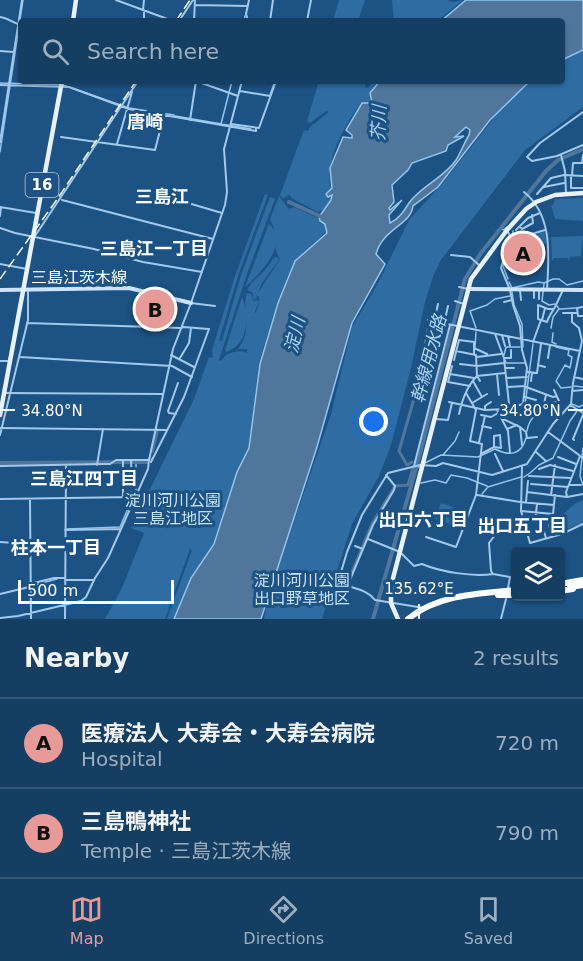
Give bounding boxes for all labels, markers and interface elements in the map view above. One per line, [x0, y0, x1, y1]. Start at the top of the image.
search box [18, 18, 565, 84]
icon: search [39, 35, 72, 68]
text: Search here [87, 39, 219, 64]
water label: 芥川 [367, 103, 390, 141]
district label: 唐崎 [127, 111, 163, 132]
road number: 16 [26, 173, 58, 197]
district label: 三島江 [135, 186, 189, 207]
pin: A [504, 230, 542, 276]
district label: 三島江一丁目 [100, 238, 208, 259]
street label: 三島江茨木線 [31, 268, 127, 287]
pin: B [136, 286, 174, 332]
water label: 幹線用水路 [407, 311, 451, 405]
water label: 淀川 [280, 313, 309, 355]
text: 34.80°N [21, 402, 83, 420]
text: 34.80°N [499, 402, 561, 420]
your location [359, 407, 388, 436]
district label: 三島江四丁目 [30, 468, 138, 489]
park label: 淀川河川公園 三島江地区 [125, 491, 221, 528]
district label: 出口六丁目 [378, 509, 468, 530]
district label: 出口五丁目 [477, 515, 567, 536]
district label: 柱本一丁目 [11, 537, 101, 558]
map controls [511, 547, 565, 601]
button: layers [511, 547, 565, 601]
park label: 淀川河川公園 出口野草地区 [254, 571, 350, 608]
scale bar [18, 577, 174, 604]
text: 135.62°E [384, 580, 454, 598]
text: 500 m [27, 581, 78, 600]
text: Nearby [24, 643, 129, 673]
text: 2 results [473, 646, 559, 670]
text: 医療法人 大寿会・大寿会病院 [81, 721, 375, 746]
text: A [36, 731, 51, 755]
text: 720 m [495, 731, 559, 755]
text: Hospital [81, 747, 163, 771]
text: 三島鴨神社 [81, 809, 191, 834]
text: B [36, 821, 51, 845]
text: 790 m [495, 821, 559, 845]
text: Temple · 三島江茨木線 [81, 839, 291, 863]
tab: Map [70, 893, 104, 948]
tab: Directions [243, 893, 324, 948]
tab: Saved [464, 893, 513, 948]

